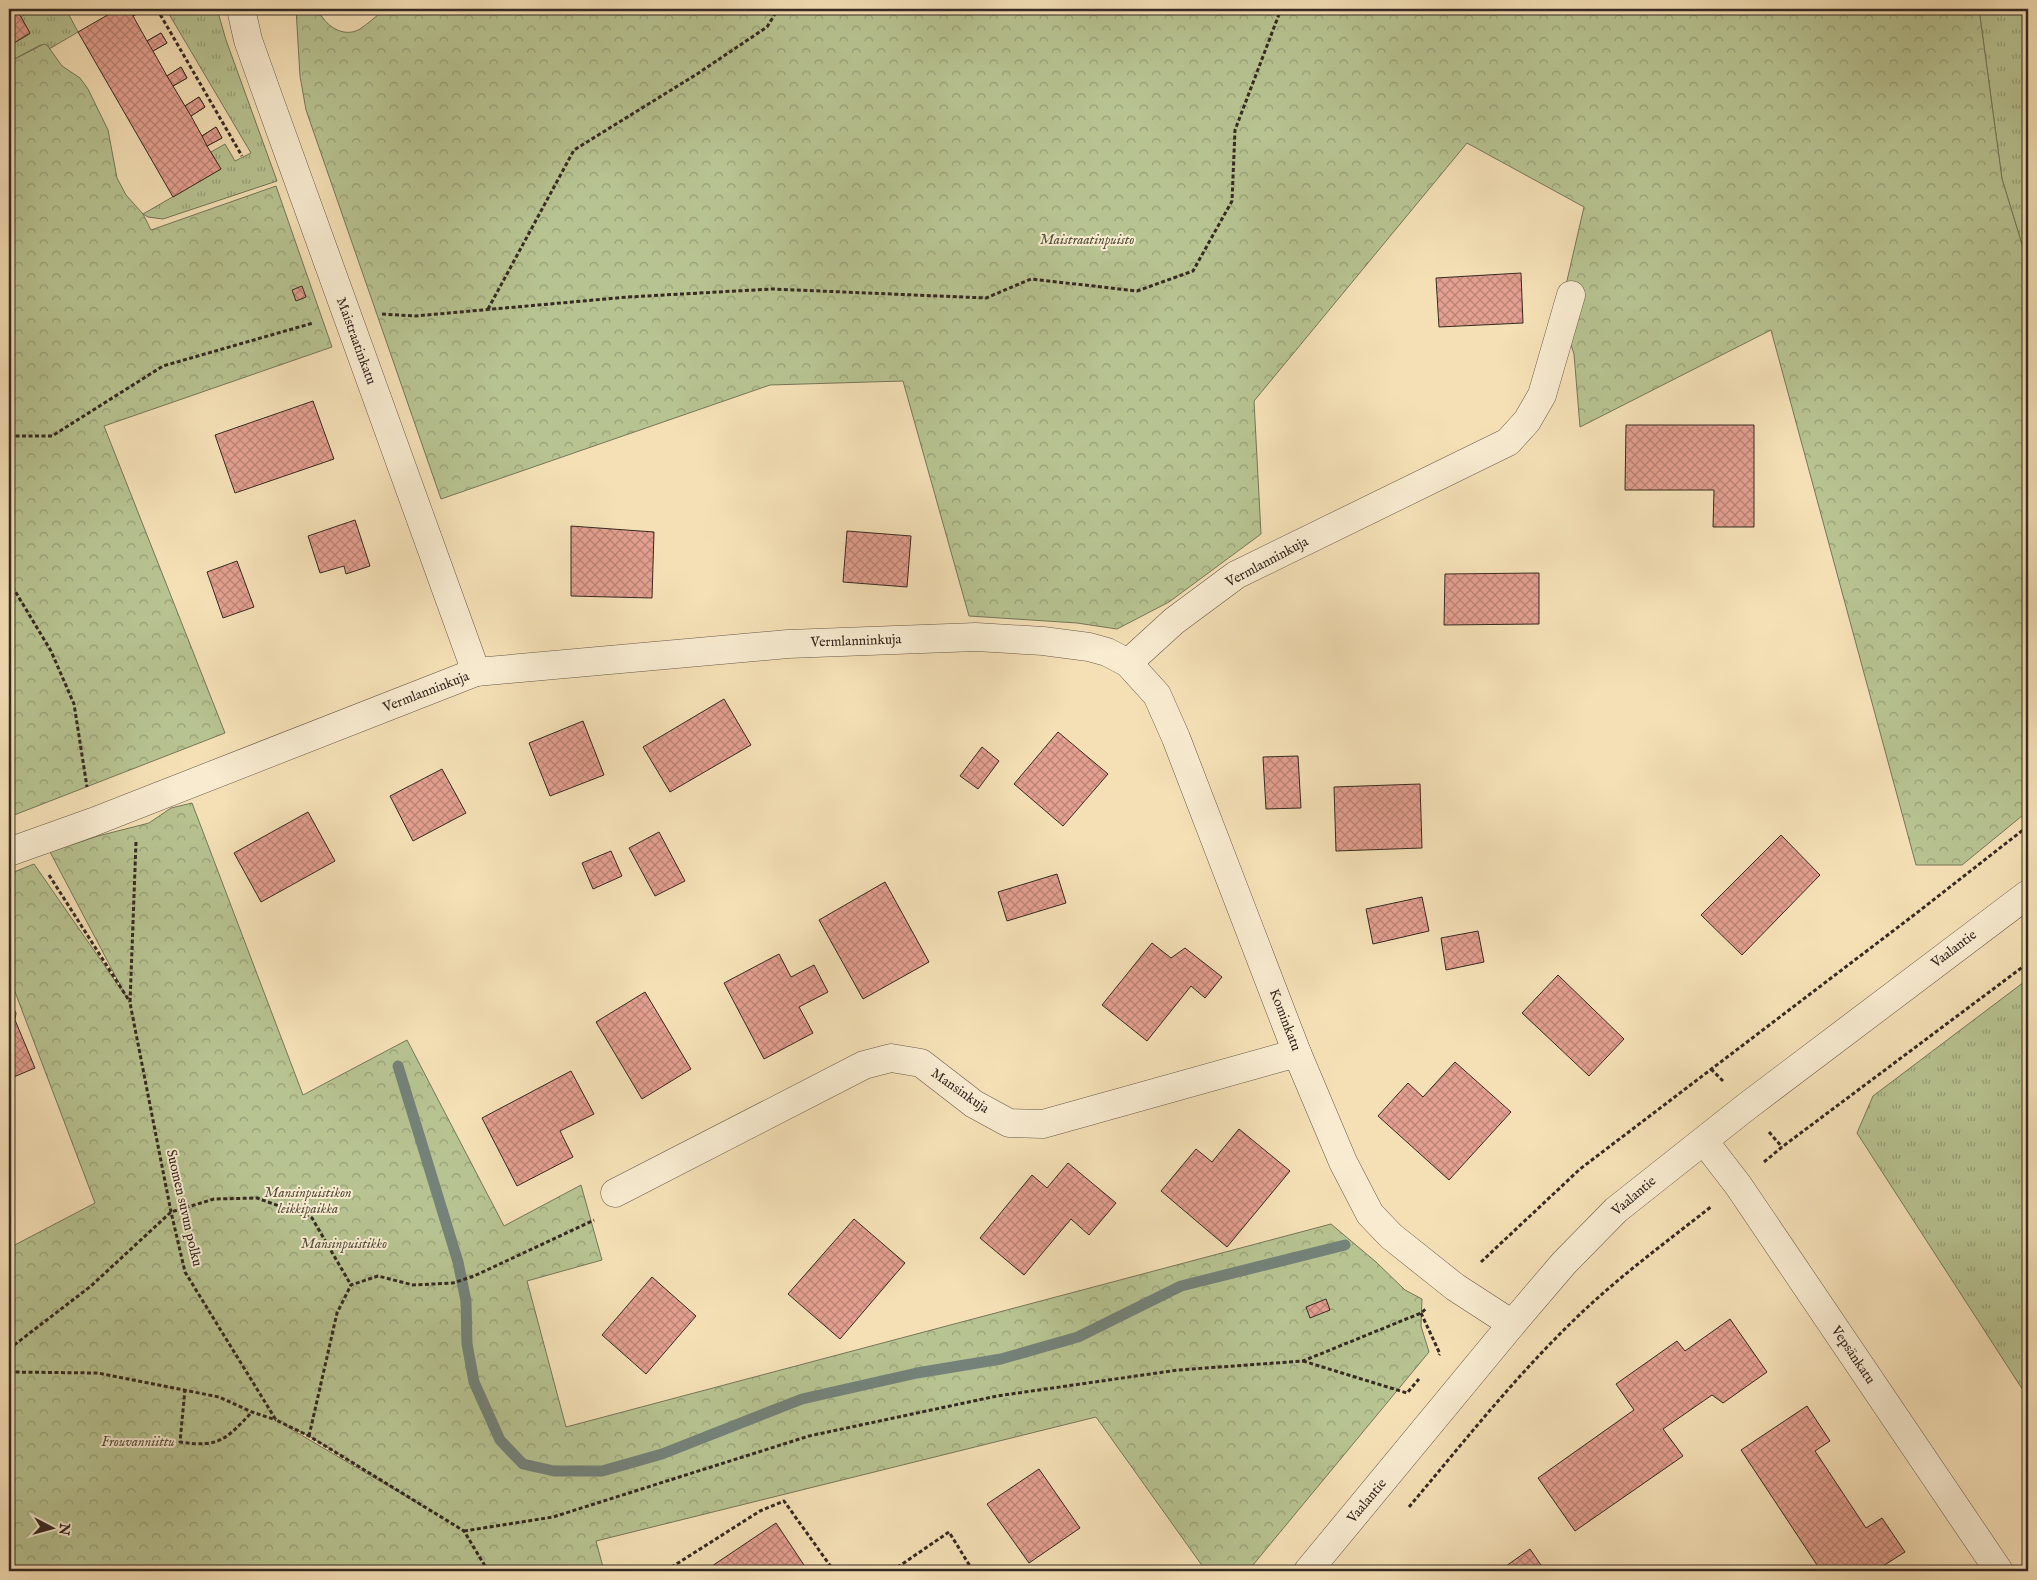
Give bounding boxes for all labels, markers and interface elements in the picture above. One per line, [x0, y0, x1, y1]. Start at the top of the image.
park label: Maistraatinpuisto [1040, 231, 1134, 249]
street label: Maistraatinkatu [332, 295, 380, 387]
street label: Vermlanninkuja [1222, 532, 1312, 592]
street label: Vermlanninkuja [809, 630, 903, 652]
street label: Vermlanninkuja [379, 667, 473, 717]
street label: Vaalantie [1927, 926, 1981, 973]
street label: Kominkatu [1265, 986, 1305, 1054]
street label: Mansinkuja [927, 1064, 993, 1118]
street label: Suomen suvun polku [162, 1148, 206, 1268]
street label: Vaalantie [1607, 1172, 1660, 1220]
park label: Mansinpuistikon leikkipaikka [264, 1184, 352, 1218]
park label: Mansinpuistikko [301, 1235, 387, 1253]
street label: Vepsänkatu [1826, 1322, 1879, 1388]
park label: Frouvanniittu [101, 1433, 175, 1451]
street label: Vaalantie [1343, 1475, 1391, 1528]
north arrow [28, 1502, 78, 1552]
text: N [54, 1521, 74, 1536]

